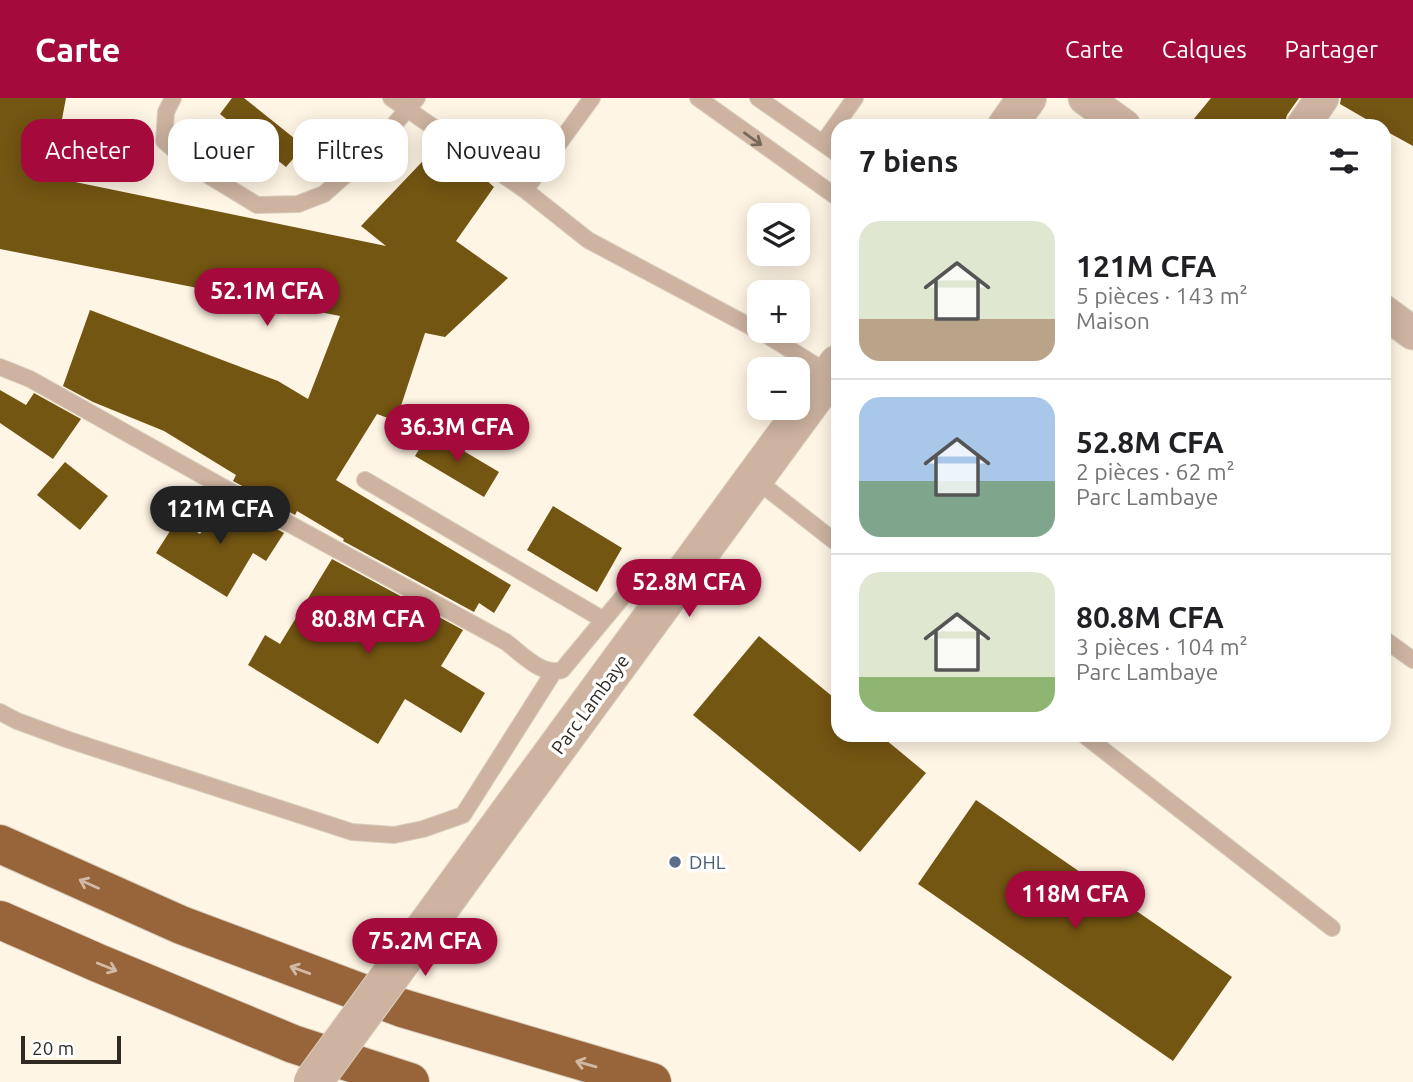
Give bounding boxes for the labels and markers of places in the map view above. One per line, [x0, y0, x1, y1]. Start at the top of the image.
pin: 52.1M CFA [187, 268, 347, 328]
pin: 36.3M CFA [377, 404, 537, 464]
pin: 121M CFA [148, 486, 292, 546]
pin: 52.8M CFA [609, 560, 769, 619]
pin: 80.8M CFA [288, 596, 448, 656]
place label: DHL [689, 851, 726, 873]
marker: DHL [667, 854, 683, 870]
pin: 118M CFA [1003, 872, 1147, 931]
pin: 75.2M CFA [345, 918, 505, 978]

